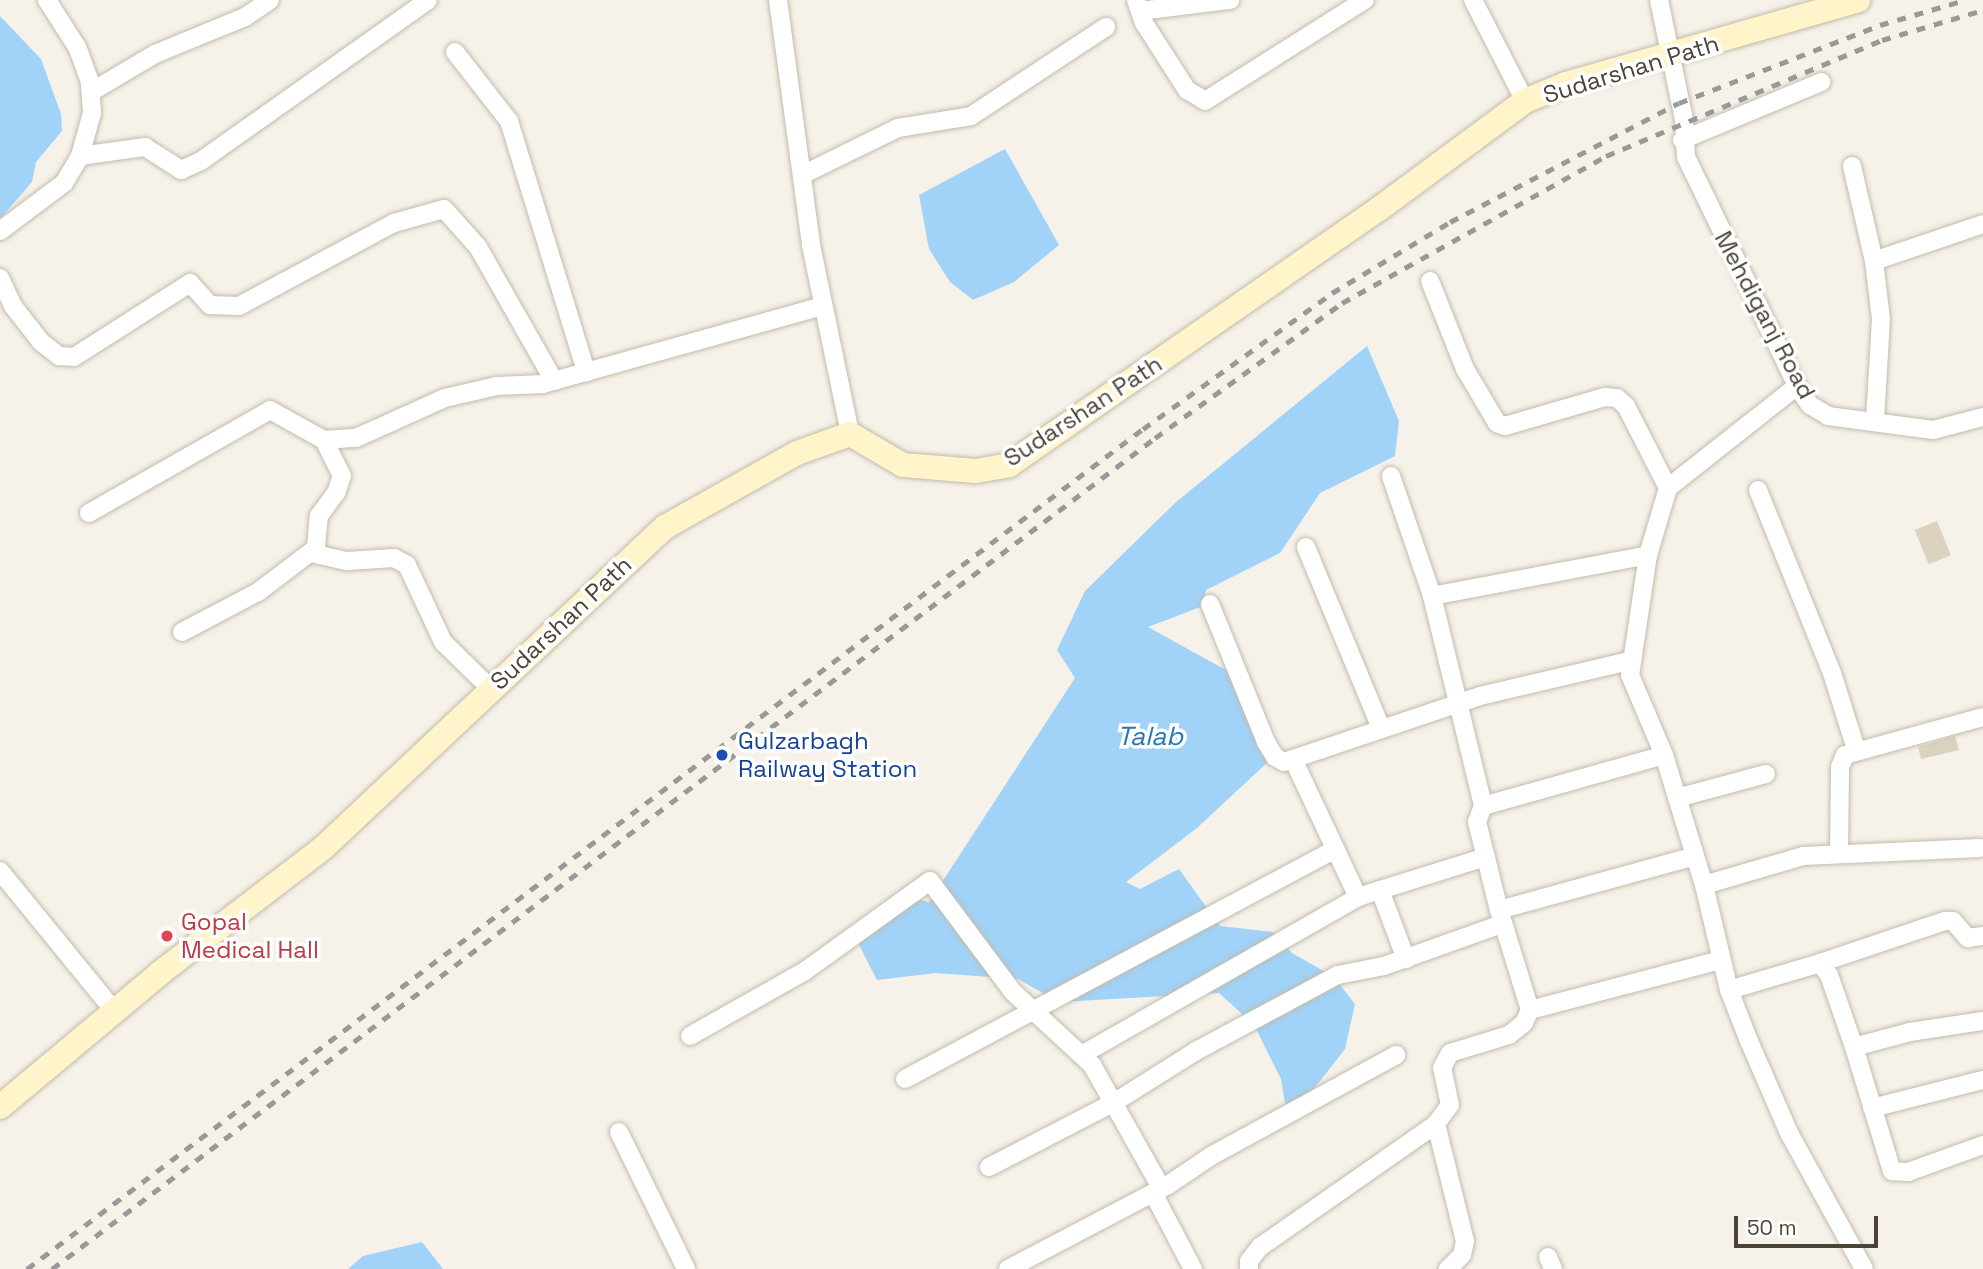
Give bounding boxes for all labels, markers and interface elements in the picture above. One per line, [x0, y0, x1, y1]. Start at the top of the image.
street label: Sudarshan Path [1540, 29, 1722, 109]
street label: Mehdiganj Road [1709, 226, 1821, 404]
street label: Sudarshan Path [999, 349, 1167, 473]
street label: Sudarshan Path [484, 550, 638, 696]
water label: Talab [1117, 721, 1183, 753]
place label: Gulzarbagh Railway Station [738, 727, 917, 783]
marker: Gulzarbagh Railway Station [712, 745, 732, 765]
place label: Gopal Medical Hall [181, 908, 319, 964]
marker: Gopal Medical Hall [159, 928, 175, 944]
scale bar [1738, 1202, 1882, 1246]
text: 50 m [1747, 1214, 1797, 1241]

